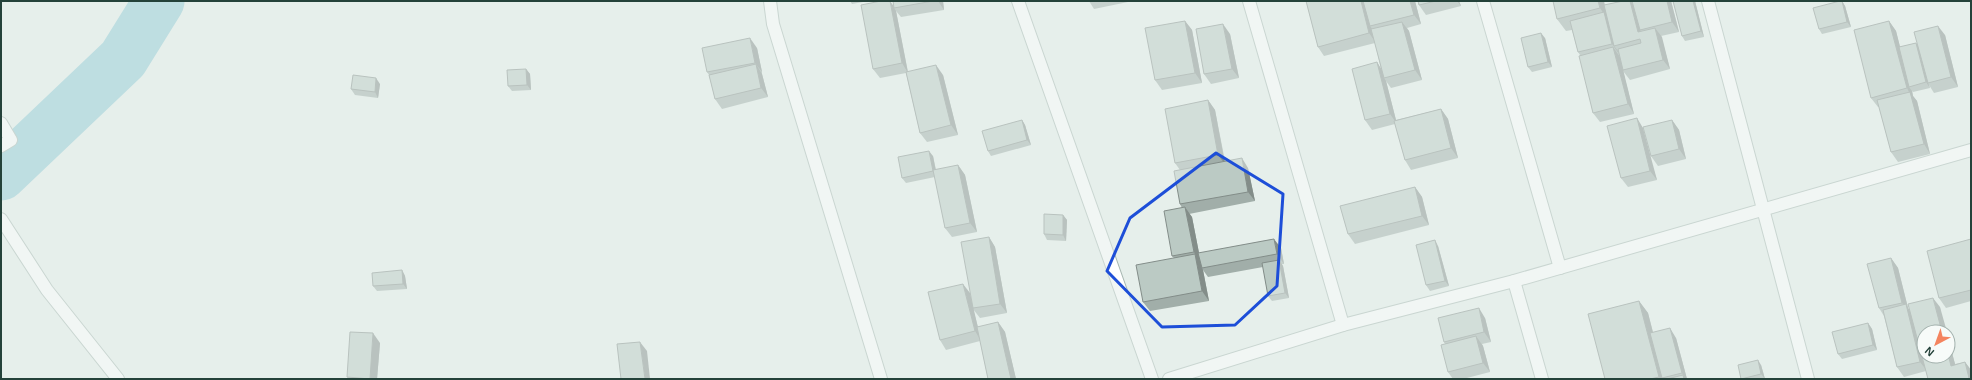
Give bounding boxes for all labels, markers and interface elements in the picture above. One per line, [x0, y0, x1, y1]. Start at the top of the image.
north arrow [1916, 324, 1956, 364]
text: N [1922, 344, 1936, 359]

